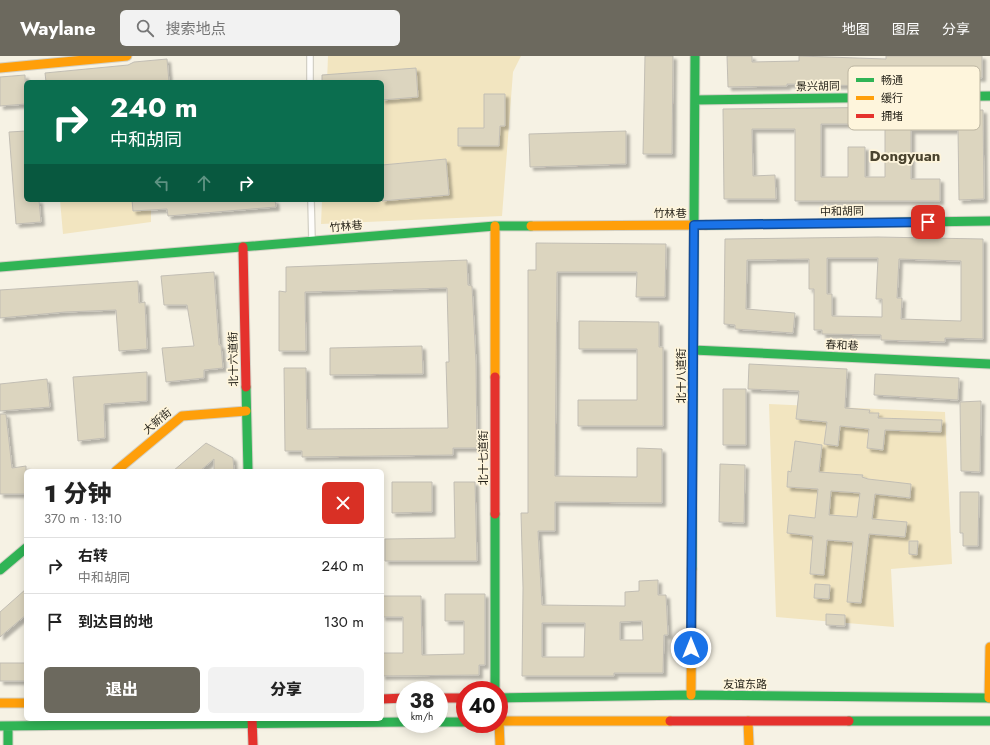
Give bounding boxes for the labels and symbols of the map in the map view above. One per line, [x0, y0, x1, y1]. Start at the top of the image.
legend [848, 66, 980, 130]
text: 畅通 [881, 72, 903, 88]
street label: 景兴胡同 [796, 78, 840, 94]
text: 缓行 [881, 90, 903, 106]
text: 拥堵 [881, 108, 903, 124]
district label: Dongyuan [870, 145, 940, 167]
street label: 中和胡同 [820, 203, 864, 219]
street label: 竹林巷 [654, 205, 687, 221]
pin [911, 205, 945, 239]
street label: 竹林巷 [329, 217, 363, 235]
street label: 北十六道街 [225, 331, 241, 387]
street label: 春和巷 [825, 336, 859, 354]
street label: 北十八道街 [673, 349, 689, 404]
street label: 大新街 [139, 404, 175, 438]
street label: 北十七道街 [475, 431, 491, 486]
position arrow [670, 627, 712, 669]
street label: 友谊东路 [723, 676, 767, 692]
speed limit sign: 40 [456, 681, 508, 733]

